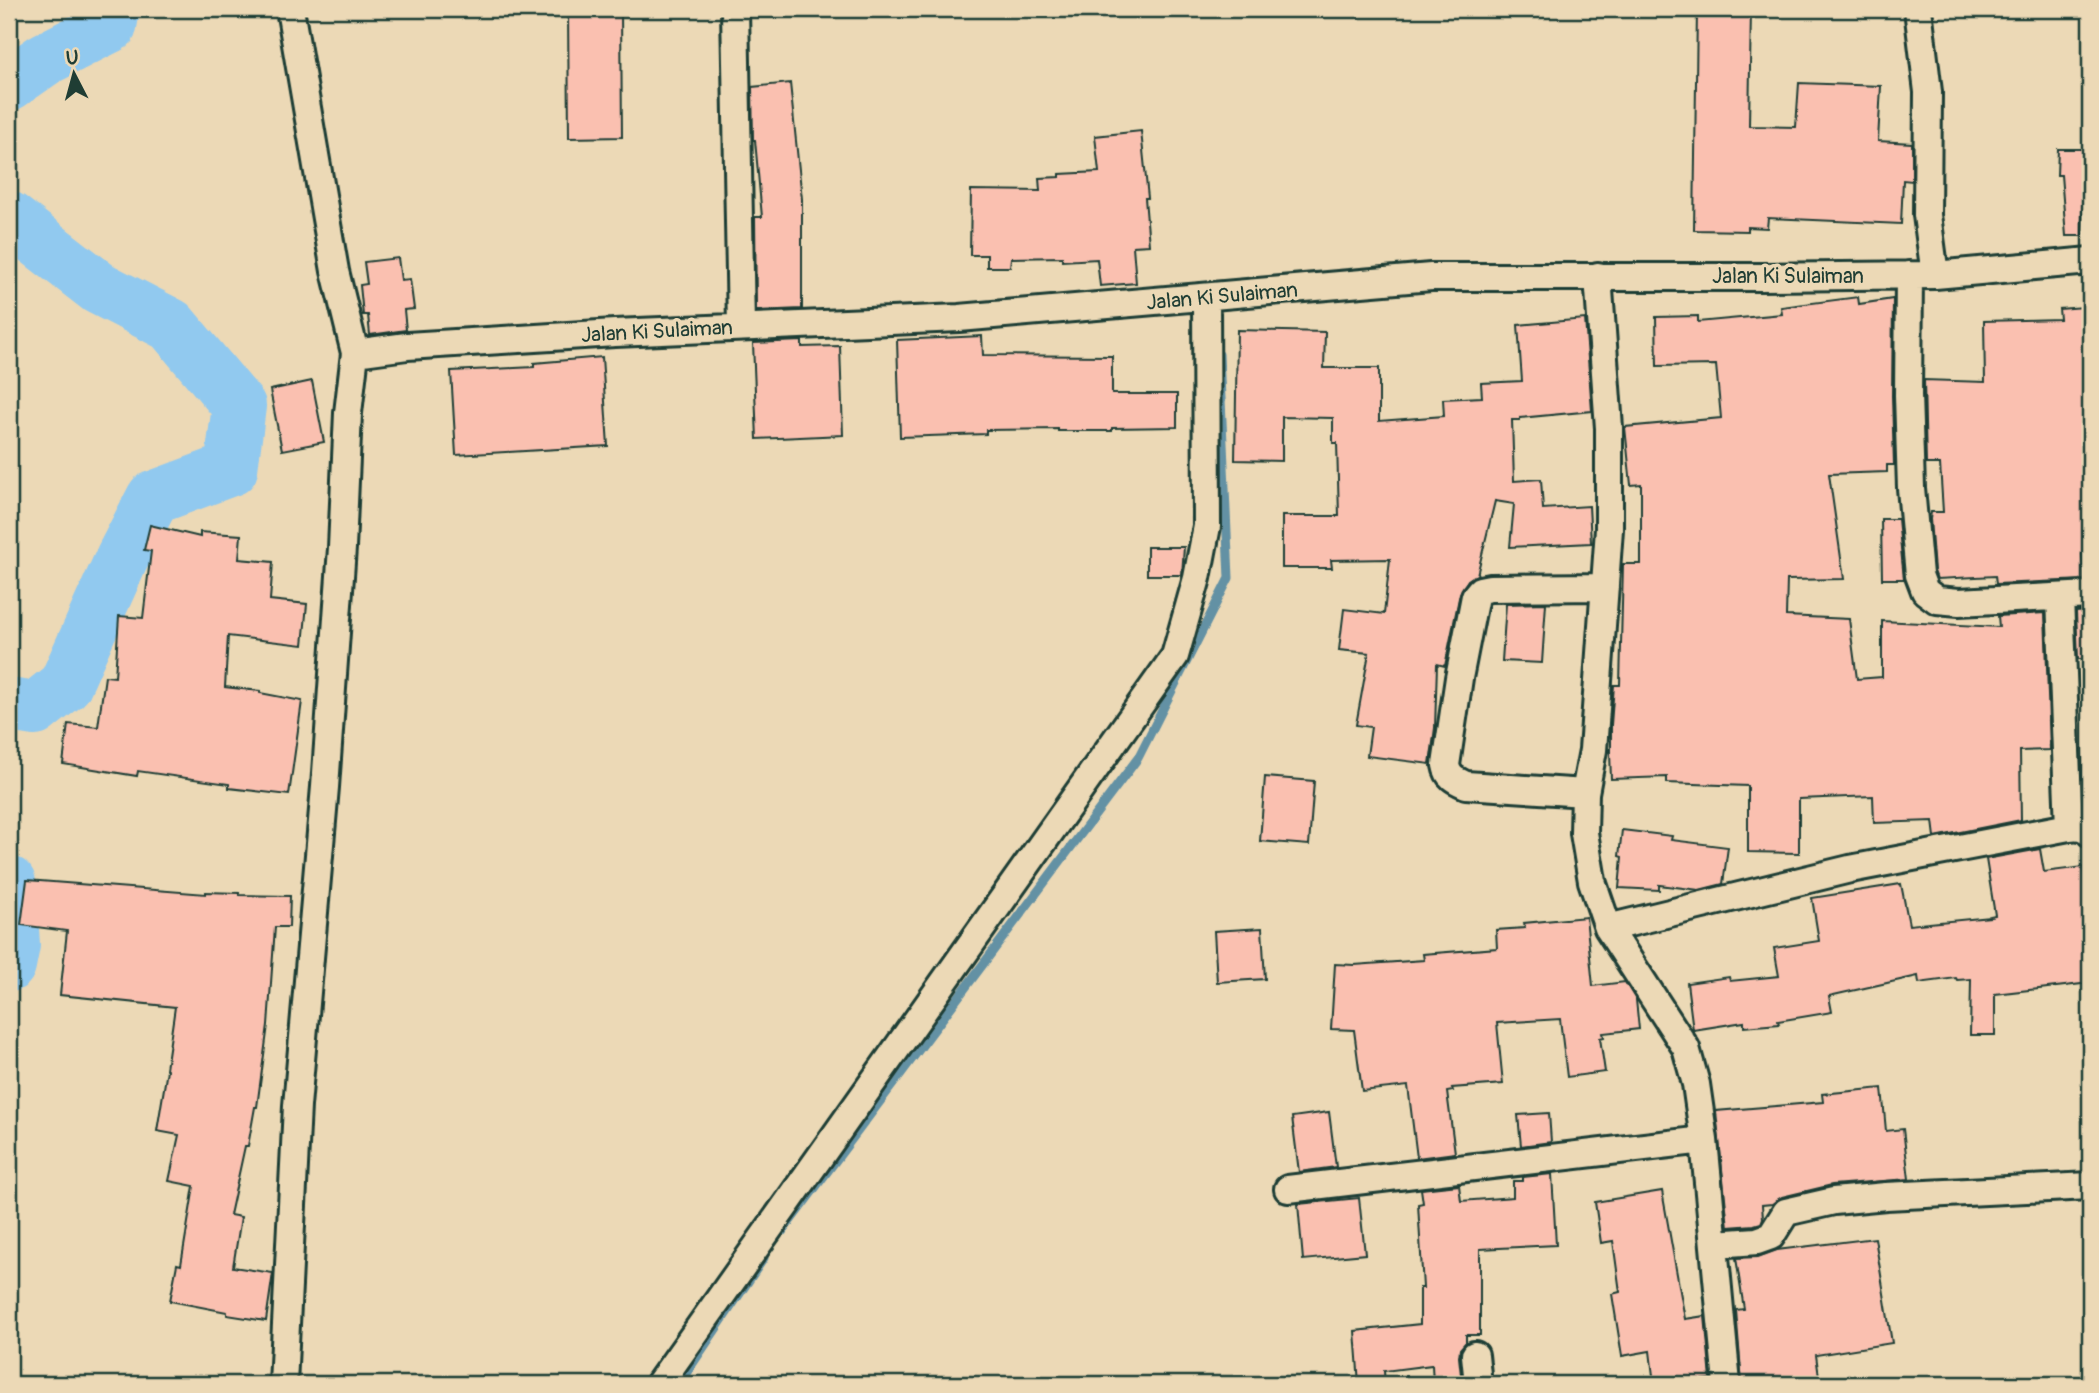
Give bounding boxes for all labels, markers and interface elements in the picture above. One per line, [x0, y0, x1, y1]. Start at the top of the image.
north arrow [38, 38, 108, 108]
text: U [65, 45, 80, 71]
street label: Jalan Ki Sulaiman [1712, 263, 1864, 290]
street label: Jalan Ki Sulaiman [1145, 276, 1299, 317]
street label: Jalan Ki Sulaiman [581, 314, 734, 349]

